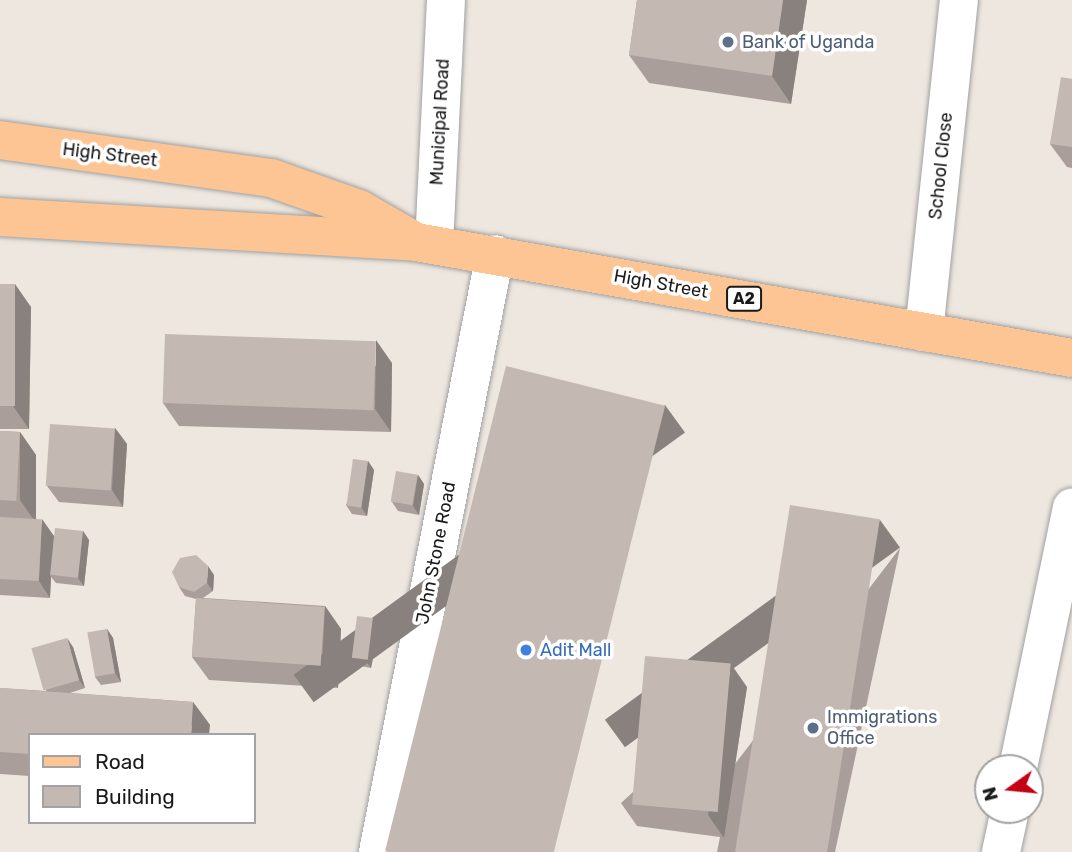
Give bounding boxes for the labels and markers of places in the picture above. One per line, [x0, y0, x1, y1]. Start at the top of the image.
place label: Bank of Uganda [742, 31, 875, 53]
marker: Bank of Uganda [720, 34, 736, 50]
place label: Adit Mall [540, 639, 611, 661]
marker: Adit Mall [518, 642, 534, 658]
place label: Immigrations Office [827, 707, 937, 750]
marker: Immigrations Office [805, 720, 821, 736]

